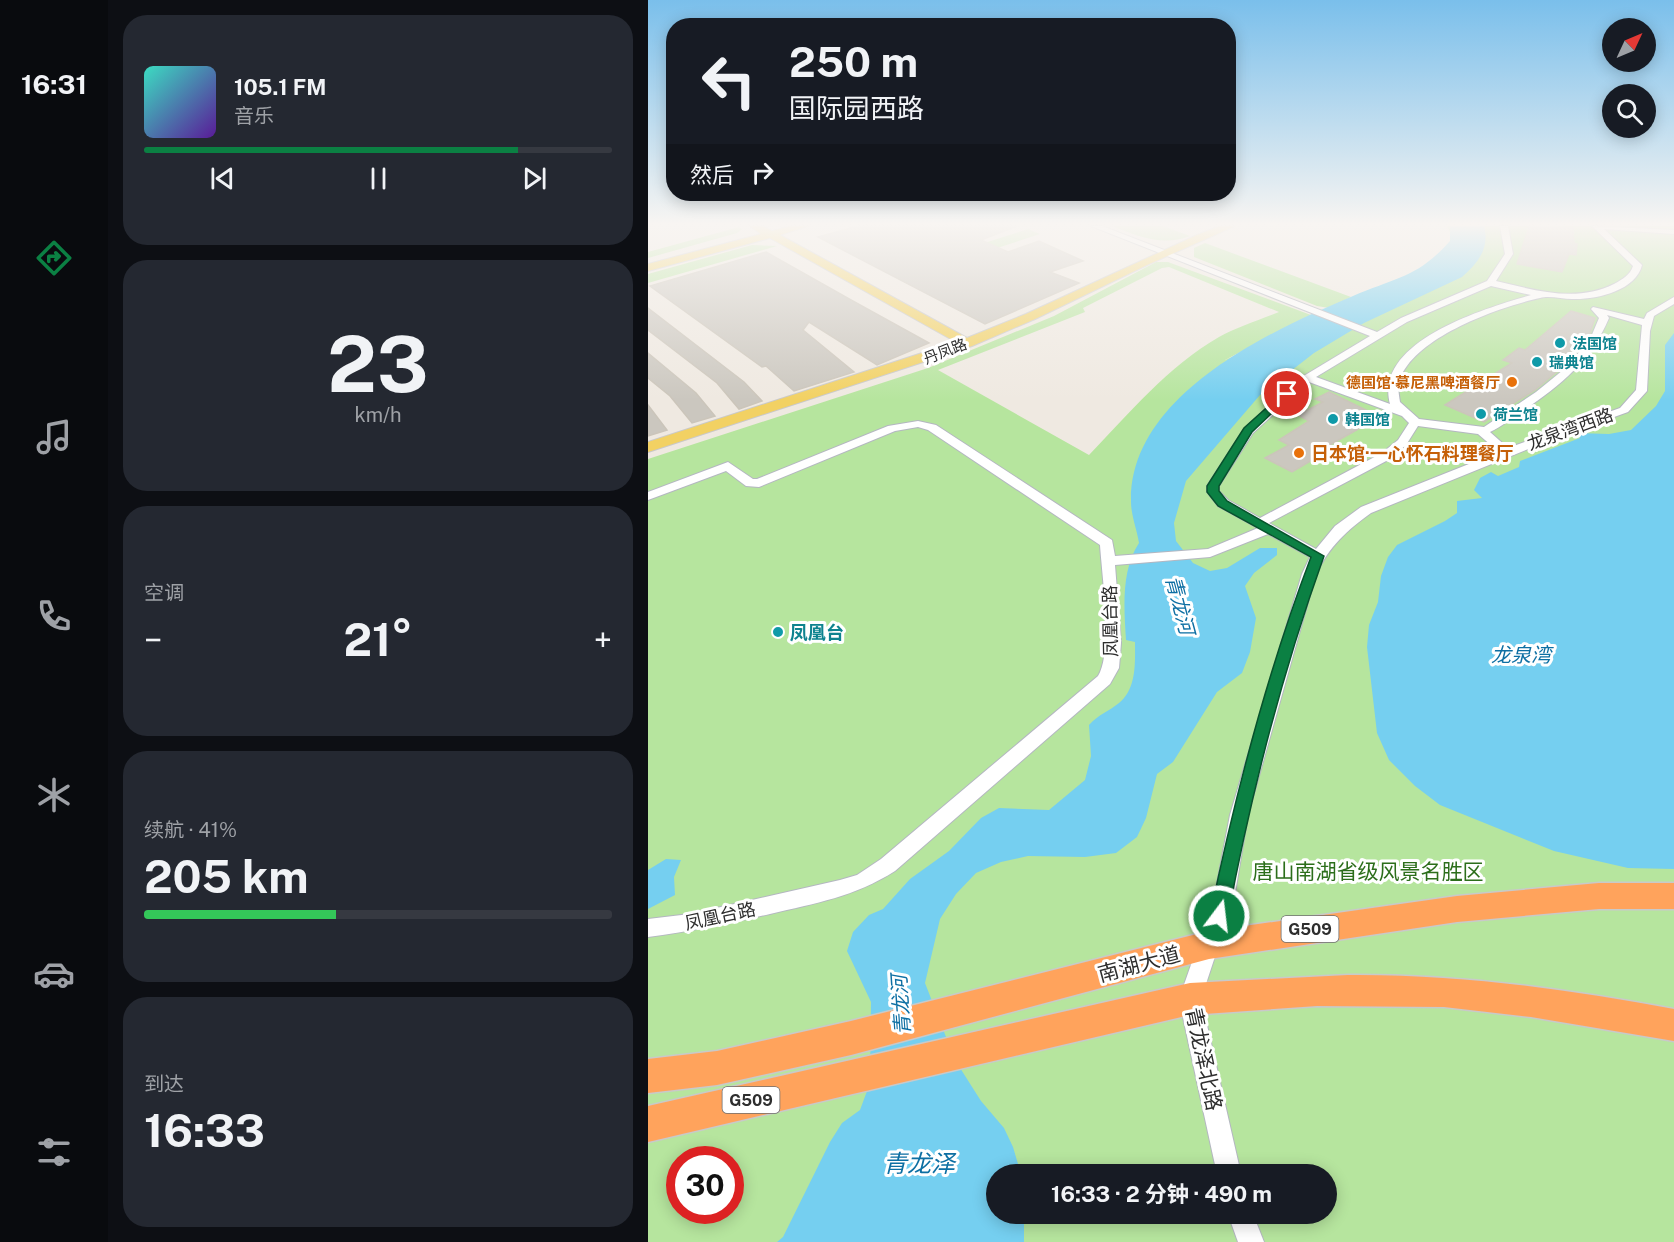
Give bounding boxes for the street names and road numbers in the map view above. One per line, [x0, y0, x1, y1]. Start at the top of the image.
street label: 丹凤路 [921, 335, 969, 367]
street label: 龙泉湾西路 [1524, 404, 1616, 454]
street label: 凤凰台路 [1099, 585, 1121, 657]
street label: 凤凰台路 [683, 898, 757, 934]
road number: G509 [1282, 916, 1338, 942]
street label: 南湖大道 [1095, 941, 1183, 987]
street label: 青龙泽北路 [1181, 1005, 1227, 1113]
road number: G509 [722, 1087, 780, 1113]

